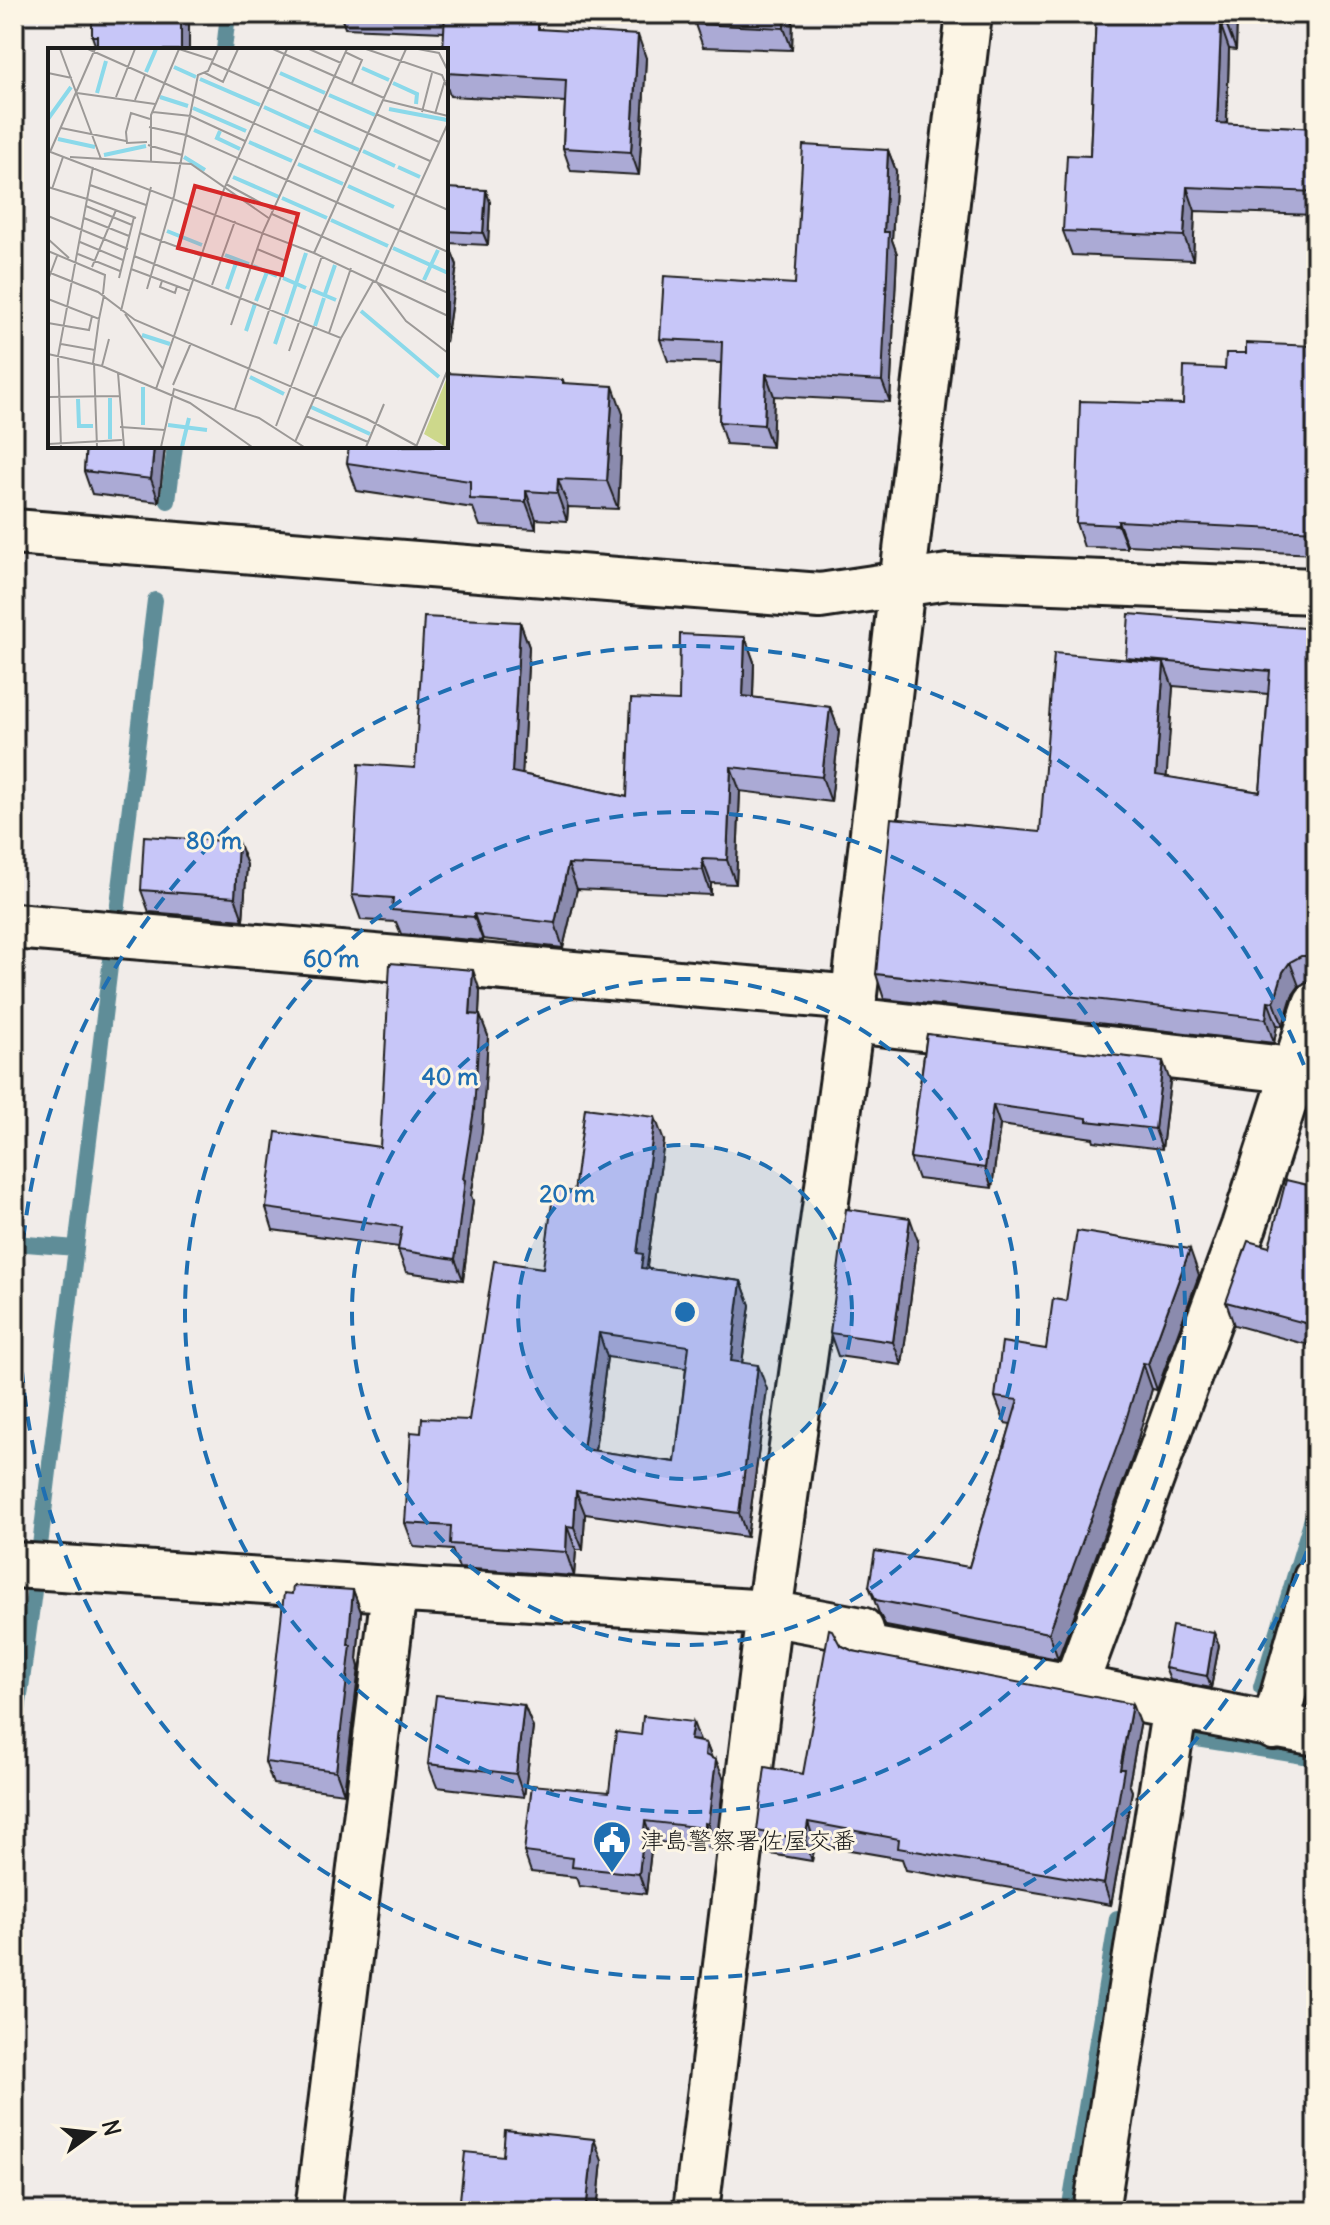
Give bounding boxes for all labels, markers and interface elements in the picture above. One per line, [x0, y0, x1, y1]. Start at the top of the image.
inset map [48, 48, 448, 448]
text: 80 m [186, 825, 242, 855]
text: 60 m [303, 943, 359, 973]
text: 40 m [422, 1061, 478, 1091]
text: 20 m [539, 1178, 595, 1208]
centre of rings [671, 1298, 699, 1326]
public building icon: 津島警察署佐屋交番 [591, 1819, 633, 1874]
place label: 津島警察署佐屋交番 [640, 1825, 856, 1855]
north arrow [52, 2093, 132, 2173]
text: N [96, 2117, 127, 2139]

